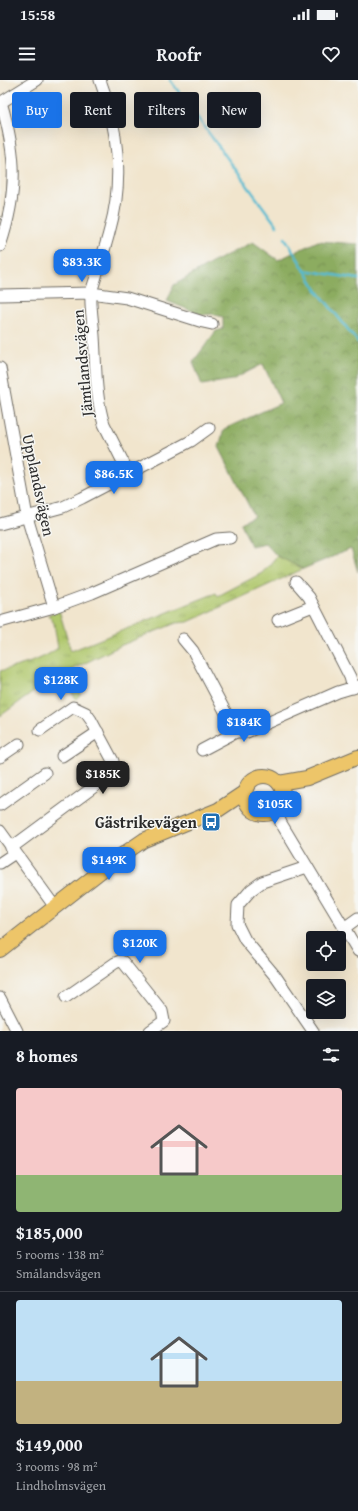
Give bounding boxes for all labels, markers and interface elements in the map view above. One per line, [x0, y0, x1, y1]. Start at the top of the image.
text: 15:58 [20, 4, 55, 25]
text: Roofr [157, 41, 201, 68]
icon: menu [16, 43, 38, 65]
icon: heart [320, 43, 342, 65]
chip: Buy [12, 92, 62, 128]
chip: Rent [70, 92, 126, 128]
chip: Filters [134, 92, 199, 128]
chip: New [207, 92, 261, 128]
pin: $83.3K [49, 249, 115, 283]
text: $83.3K [63, 252, 101, 271]
street label: Jämtlandsvägen [65, 309, 99, 419]
street label: Upplandsvägen [16, 432, 62, 538]
pin: $86.5K [81, 461, 147, 495]
text: $86.5K [95, 464, 133, 483]
pin: $128K [33, 667, 89, 701]
text: $128K [43, 670, 79, 689]
pin: $184K [216, 709, 272, 743]
text: $184K [226, 712, 262, 731]
pin: $185K [75, 761, 131, 795]
text: $185K [85, 764, 121, 783]
pin: $105K [247, 791, 303, 825]
text: $105K [257, 794, 293, 813]
place label: Gästrikevägen [95, 810, 198, 834]
bus stop icon: Gästrikevägen [200, 811, 222, 833]
pin: $149K [81, 847, 137, 881]
text: $149K [91, 850, 127, 869]
pin: $120K [112, 930, 168, 964]
map controls [306, 931, 346, 1019]
button: locate [306, 931, 346, 971]
text: $120K [122, 933, 158, 952]
button: layers [306, 979, 346, 1019]
text: 8 homes [16, 1043, 78, 1068]
icon: filters [320, 1044, 342, 1066]
icon: home [143, 1114, 215, 1186]
text: $185,000 [16, 1220, 82, 1245]
text: 5 rooms · 138 m² [16, 1245, 104, 1264]
text: Smålandsvägen [16, 1264, 101, 1283]
icon: home [143, 1326, 215, 1398]
text: $149,000 [16, 1432, 82, 1457]
text: 3 rooms · 98 m² [16, 1457, 98, 1476]
text: Lindholmsvägen [16, 1476, 106, 1495]

